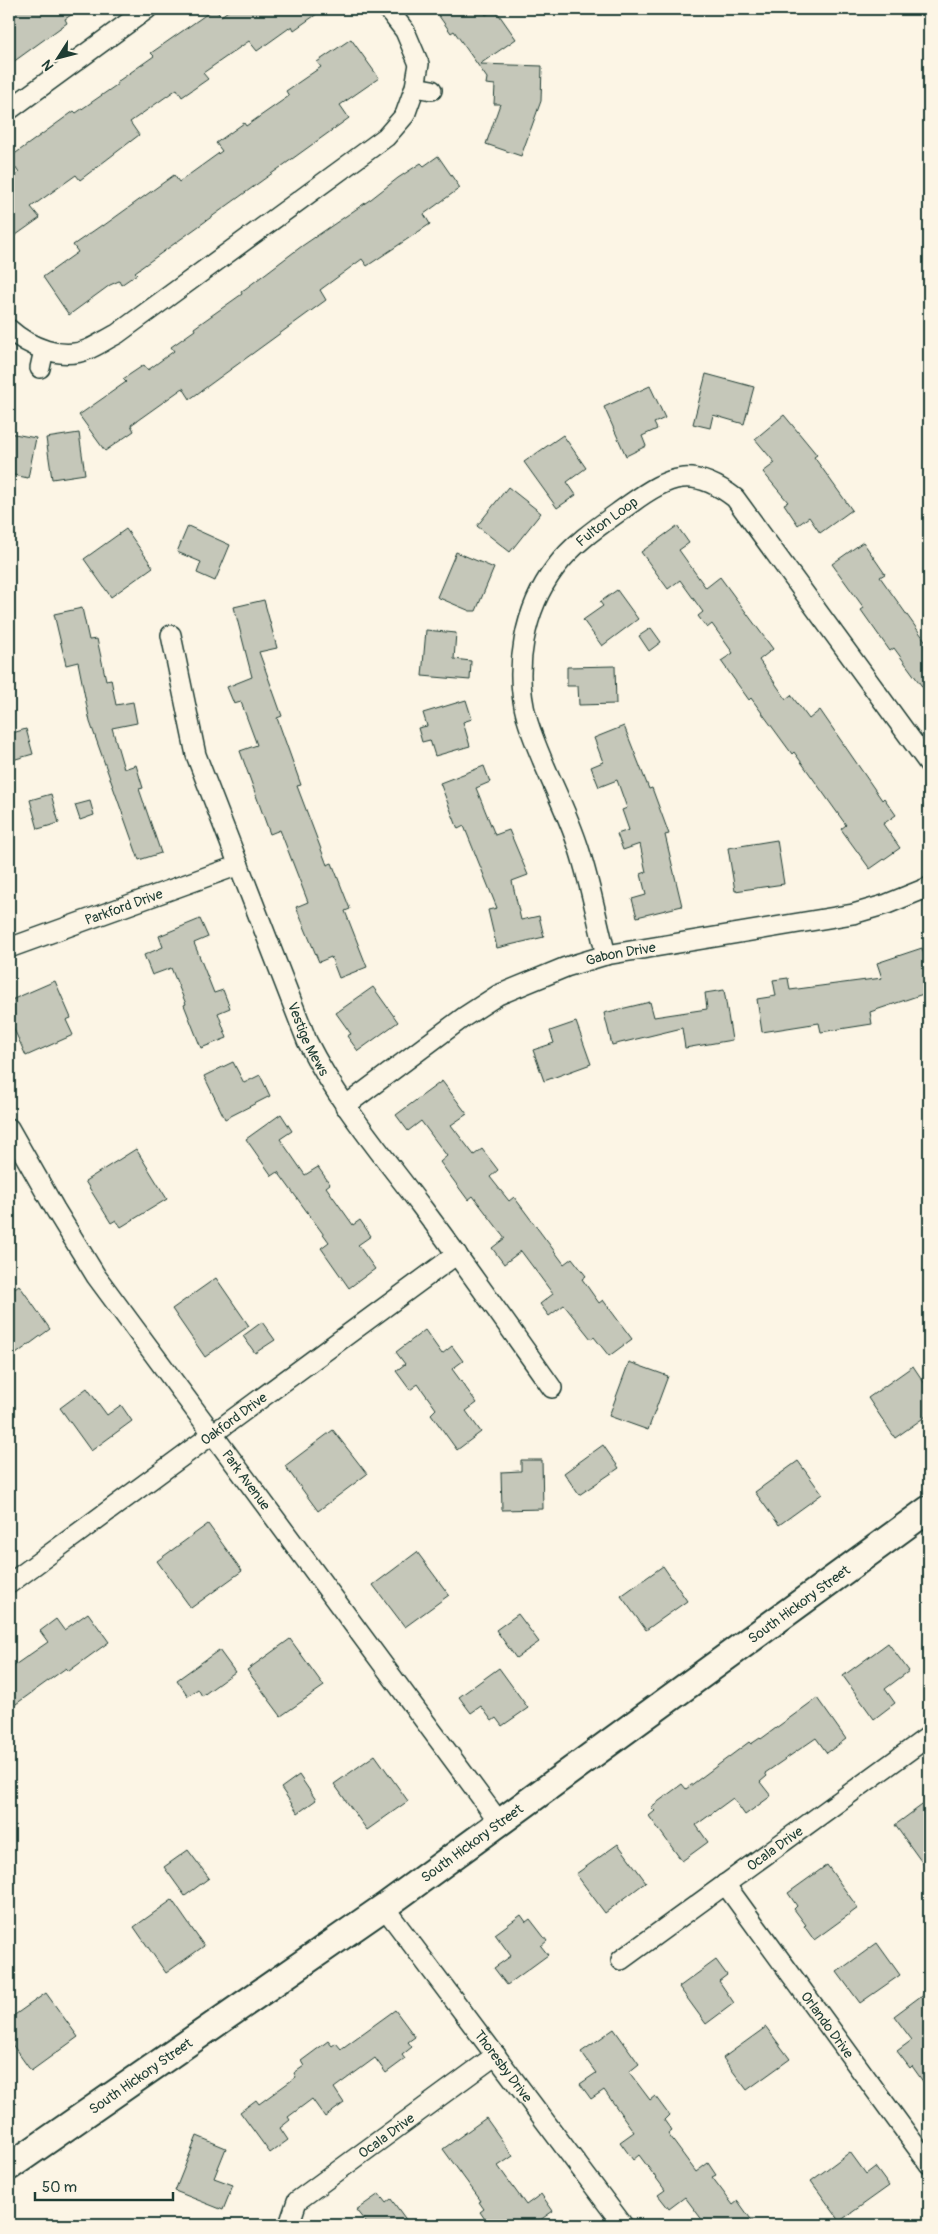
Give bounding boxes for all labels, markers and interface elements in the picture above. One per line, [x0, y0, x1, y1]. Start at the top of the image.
north arrow [32, 32, 82, 82]
text: N [38, 57, 58, 74]
street label: Fulton Loop [573, 493, 641, 550]
street label: Parkford Drive [83, 885, 165, 929]
street label: Gabon Drive [584, 939, 657, 970]
street label: Vestige Mews [284, 1000, 333, 1080]
street label: Oakford Drive [197, 1389, 271, 1449]
street label: Park Avenue [218, 1447, 274, 1514]
street label: South Hickory Street [745, 1561, 854, 1647]
street label: South Hickory Street [418, 1800, 527, 1886]
street label: Ocala Drive [744, 1823, 806, 1875]
street label: Orlando Drive [797, 1988, 857, 2062]
street label: Thoresby Drive [471, 2027, 536, 2106]
street label: South Hickory Street [86, 2034, 196, 2118]
street label: Ocala Drive [355, 2110, 418, 2162]
scale bar [35, 2169, 172, 2201]
text: 50 m [42, 2178, 77, 2197]

